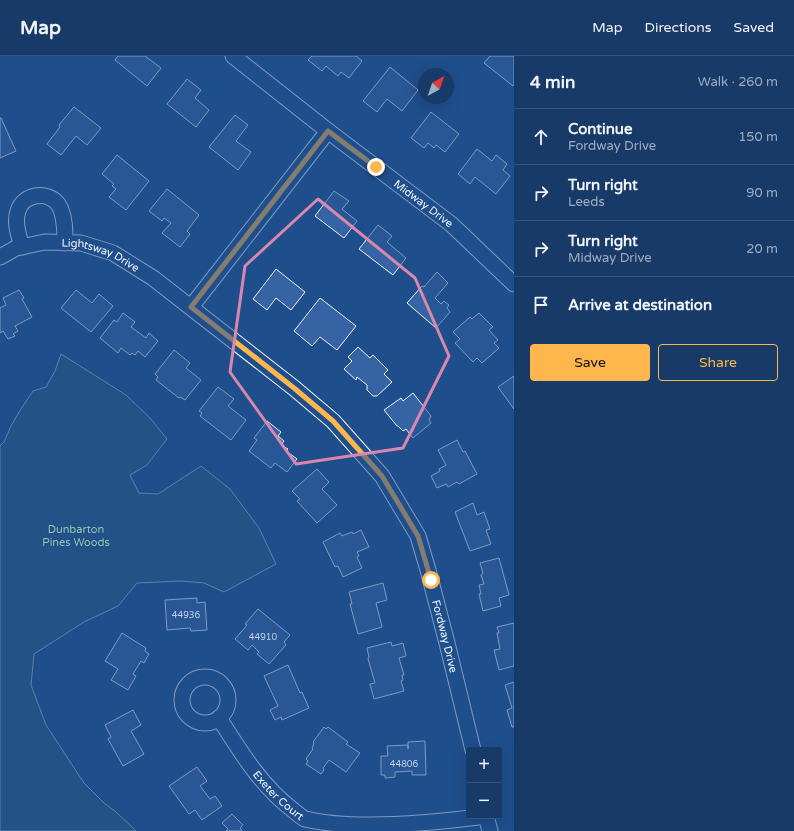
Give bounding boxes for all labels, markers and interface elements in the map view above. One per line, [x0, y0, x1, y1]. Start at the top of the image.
text: Map [20, 17, 61, 39]
text: Map [592, 19, 623, 36]
text: Directions [645, 19, 712, 36]
text: Saved [734, 19, 774, 36]
north arrow [418, 68, 454, 104]
text: 4 min [530, 72, 575, 93]
text: Walk · 260 m [698, 74, 778, 90]
text: Continue [568, 120, 632, 138]
icon: ahead [530, 126, 552, 148]
text: 150 m [738, 129, 778, 145]
text: Fordway Drive [568, 138, 656, 154]
route end [367, 158, 385, 176]
text: Turn right [568, 176, 638, 194]
street label: Midway Drive [391, 177, 456, 230]
icon: right [530, 182, 552, 204]
text: 90 m [746, 185, 778, 201]
text: Leeds [568, 194, 605, 210]
text: Turn right [568, 232, 638, 250]
street label: Lightsway Drive [61, 236, 142, 274]
icon: right [530, 238, 552, 260]
text: 20 m [746, 241, 778, 257]
text: Midway Drive [568, 250, 652, 266]
icon: arrive [530, 294, 552, 316]
text: Arrive at destination [568, 296, 712, 314]
button: Save [530, 344, 650, 381]
button: Share [658, 344, 778, 381]
park label: Dunbarton Pines Woods [42, 523, 110, 549]
route start [422, 571, 440, 589]
street label: Fordway Drive [430, 598, 460, 674]
house number: 44936 [172, 610, 200, 621]
house number: 44910 [249, 632, 277, 643]
map controls [466, 747, 502, 819]
button: + [466, 747, 502, 783]
house number: 44806 [390, 759, 418, 770]
street label: Exeter Court [250, 768, 307, 823]
button: − [466, 783, 502, 819]

